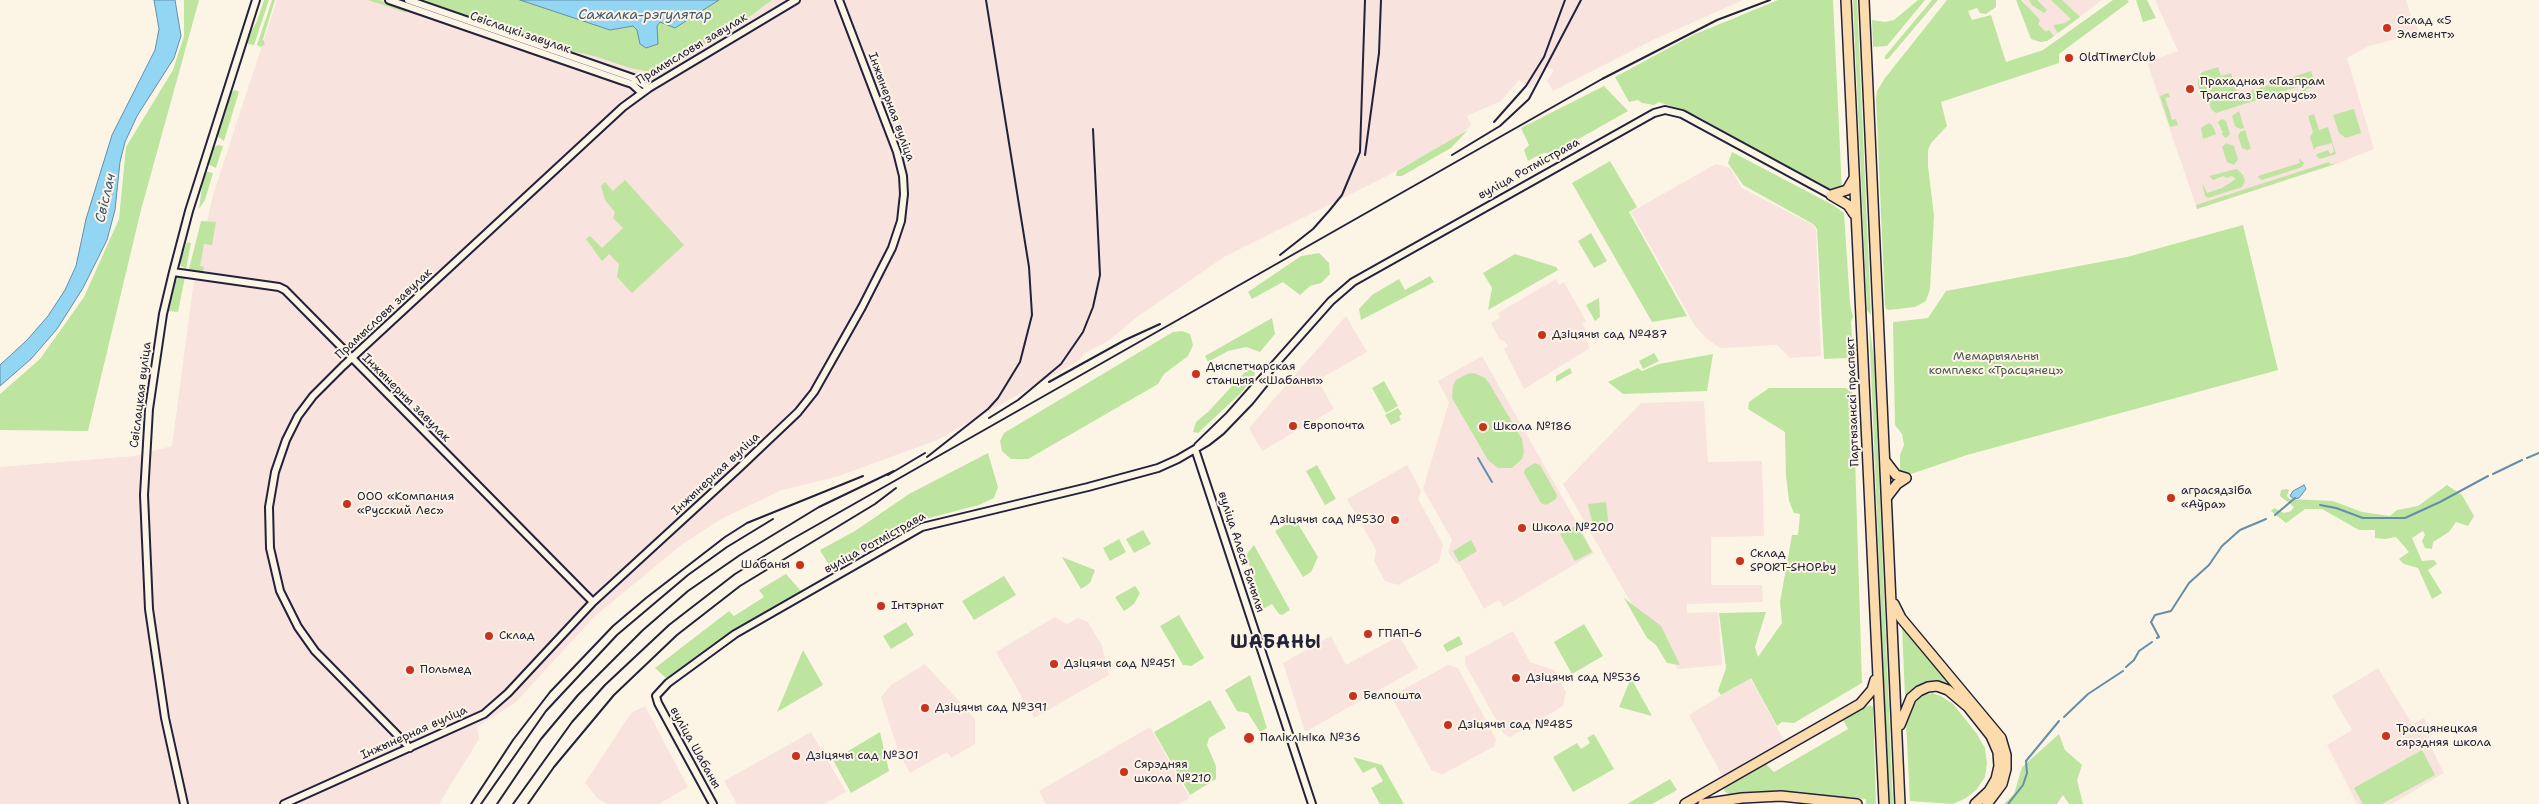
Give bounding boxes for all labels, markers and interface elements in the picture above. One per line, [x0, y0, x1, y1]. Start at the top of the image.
water label: Сажалка-рэгулятар [578, 7, 712, 23]
street label: Свіслацкі завулак [468, 9, 572, 57]
street label: Прамысловы завулак [634, 10, 750, 88]
place label: Склад «5 Элемент» [2397, 14, 2455, 42]
marker: Склад «5 Элемент» [2381, 22, 2393, 34]
street label: Інжынерная вуліца [865, 51, 917, 163]
place label: OldTimerClub [2079, 51, 2156, 65]
marker: OldTimerClub [2063, 52, 2075, 64]
place label: Прахадная «Газпрам Трансгаз Беларусь» [2200, 75, 2325, 103]
marker: Прахадная «Газпрам Трансгаз Беларусь» [2184, 83, 2196, 95]
street label: вуліца Ротмістрава [1476, 135, 1582, 203]
water label: Свіслач [92, 172, 120, 224]
street label: Прамысловы завулак [333, 265, 435, 363]
place label: Дзіцячы сад №487 [1552, 328, 1667, 342]
marker: Дзіцячы сад №487 [1536, 329, 1548, 341]
street label: Партызанскі праспект [1844, 337, 1862, 467]
street label: Свіслацкая вуліца [127, 341, 155, 449]
park label: Мемарыяльны комплекс «Трасцянец» [1929, 350, 2063, 378]
street label: Інжынерны завулак [359, 351, 453, 445]
place label: Дыспетчарская станцыя «Шабаны» [1206, 360, 1323, 388]
marker: Дыспетчарская станцыя «Шабаны» [1190, 368, 1202, 380]
place label: Европочта [1303, 419, 1364, 433]
marker: Европочта [1287, 420, 1299, 432]
place label: Школа №186 [1493, 420, 1572, 434]
marker: Школа №186 [1477, 421, 1489, 433]
street label: Інжынерная вуліца [669, 430, 763, 518]
place label: аграсядзіба «Аўра» [2181, 484, 2252, 512]
place label: ООО «Компания «Русский Лес» [357, 490, 454, 518]
street label: вуліца Алеся Бачылы [1215, 490, 1267, 614]
marker: аграсядзіба «Аўра» [2165, 492, 2177, 504]
marker: ООО «Компания «Русский Лес» [341, 498, 353, 510]
street label: вуліца Ротмістрава [822, 509, 928, 577]
place label: Дзіцячы сад №530 [1270, 513, 1385, 527]
marker: Дзіцячы сад №530 [1389, 514, 1401, 526]
place label: Школа №200 [1532, 521, 1614, 535]
marker: Школа №200 [1516, 522, 1528, 534]
place label: Склад SPORT-SHOP.by [1750, 547, 1837, 575]
marker: Склад SPORT-SHOP.by [1734, 555, 1746, 567]
place label: Шабаны [741, 558, 790, 572]
marker: Шабаны [794, 559, 806, 571]
place label: Інтэрнат [891, 599, 944, 613]
marker: Інтэрнат [875, 600, 887, 612]
place label: ГПАП-6 [1378, 627, 1422, 641]
marker: ГПАП-6 [1362, 628, 1374, 640]
place label: Склад [499, 629, 535, 643]
marker: Склад [483, 630, 495, 642]
district label: ШАБАНЫ [1230, 632, 1322, 654]
place label: Дзіцячы сад №451 [1064, 657, 1175, 671]
marker: Дзіцячы сад №451 [1048, 658, 1060, 670]
place label: Польмед [420, 663, 471, 677]
marker: Польмед [404, 664, 416, 676]
place label: Дзіцячы сад №536 [1526, 671, 1641, 685]
marker: Дзіцячы сад №536 [1510, 672, 1522, 684]
place label: Белпошта [1363, 689, 1422, 703]
marker: Белпошта [1347, 690, 1359, 702]
place label: Дзіцячы сад №391 [935, 701, 1047, 715]
marker: Дзіцячы сад №391 [919, 702, 931, 714]
street label: Інжынерная вуліца [359, 703, 469, 763]
street label: вуліца Шабаны [667, 705, 723, 791]
place label: Дзіцячы сад №485 [1458, 718, 1573, 732]
marker: Дзіцячы сад №485 [1442, 719, 1454, 731]
place label: Трасцянецкая сярэдняя школа [2396, 722, 2491, 750]
marker: Трасцянецкая сярэдняя школа [2380, 730, 2392, 742]
marker: Паліклініка №36 [1242, 731, 1256, 745]
place label: Паліклініка №36 [1260, 731, 1361, 745]
place label: Дзіцячы сад №301 [806, 749, 918, 763]
marker: Дзіцячы сад №301 [790, 750, 802, 762]
place label: Сярэдняя школа №210 [1134, 758, 1211, 786]
marker: Сярэдняя школа №210 [1118, 766, 1130, 778]

